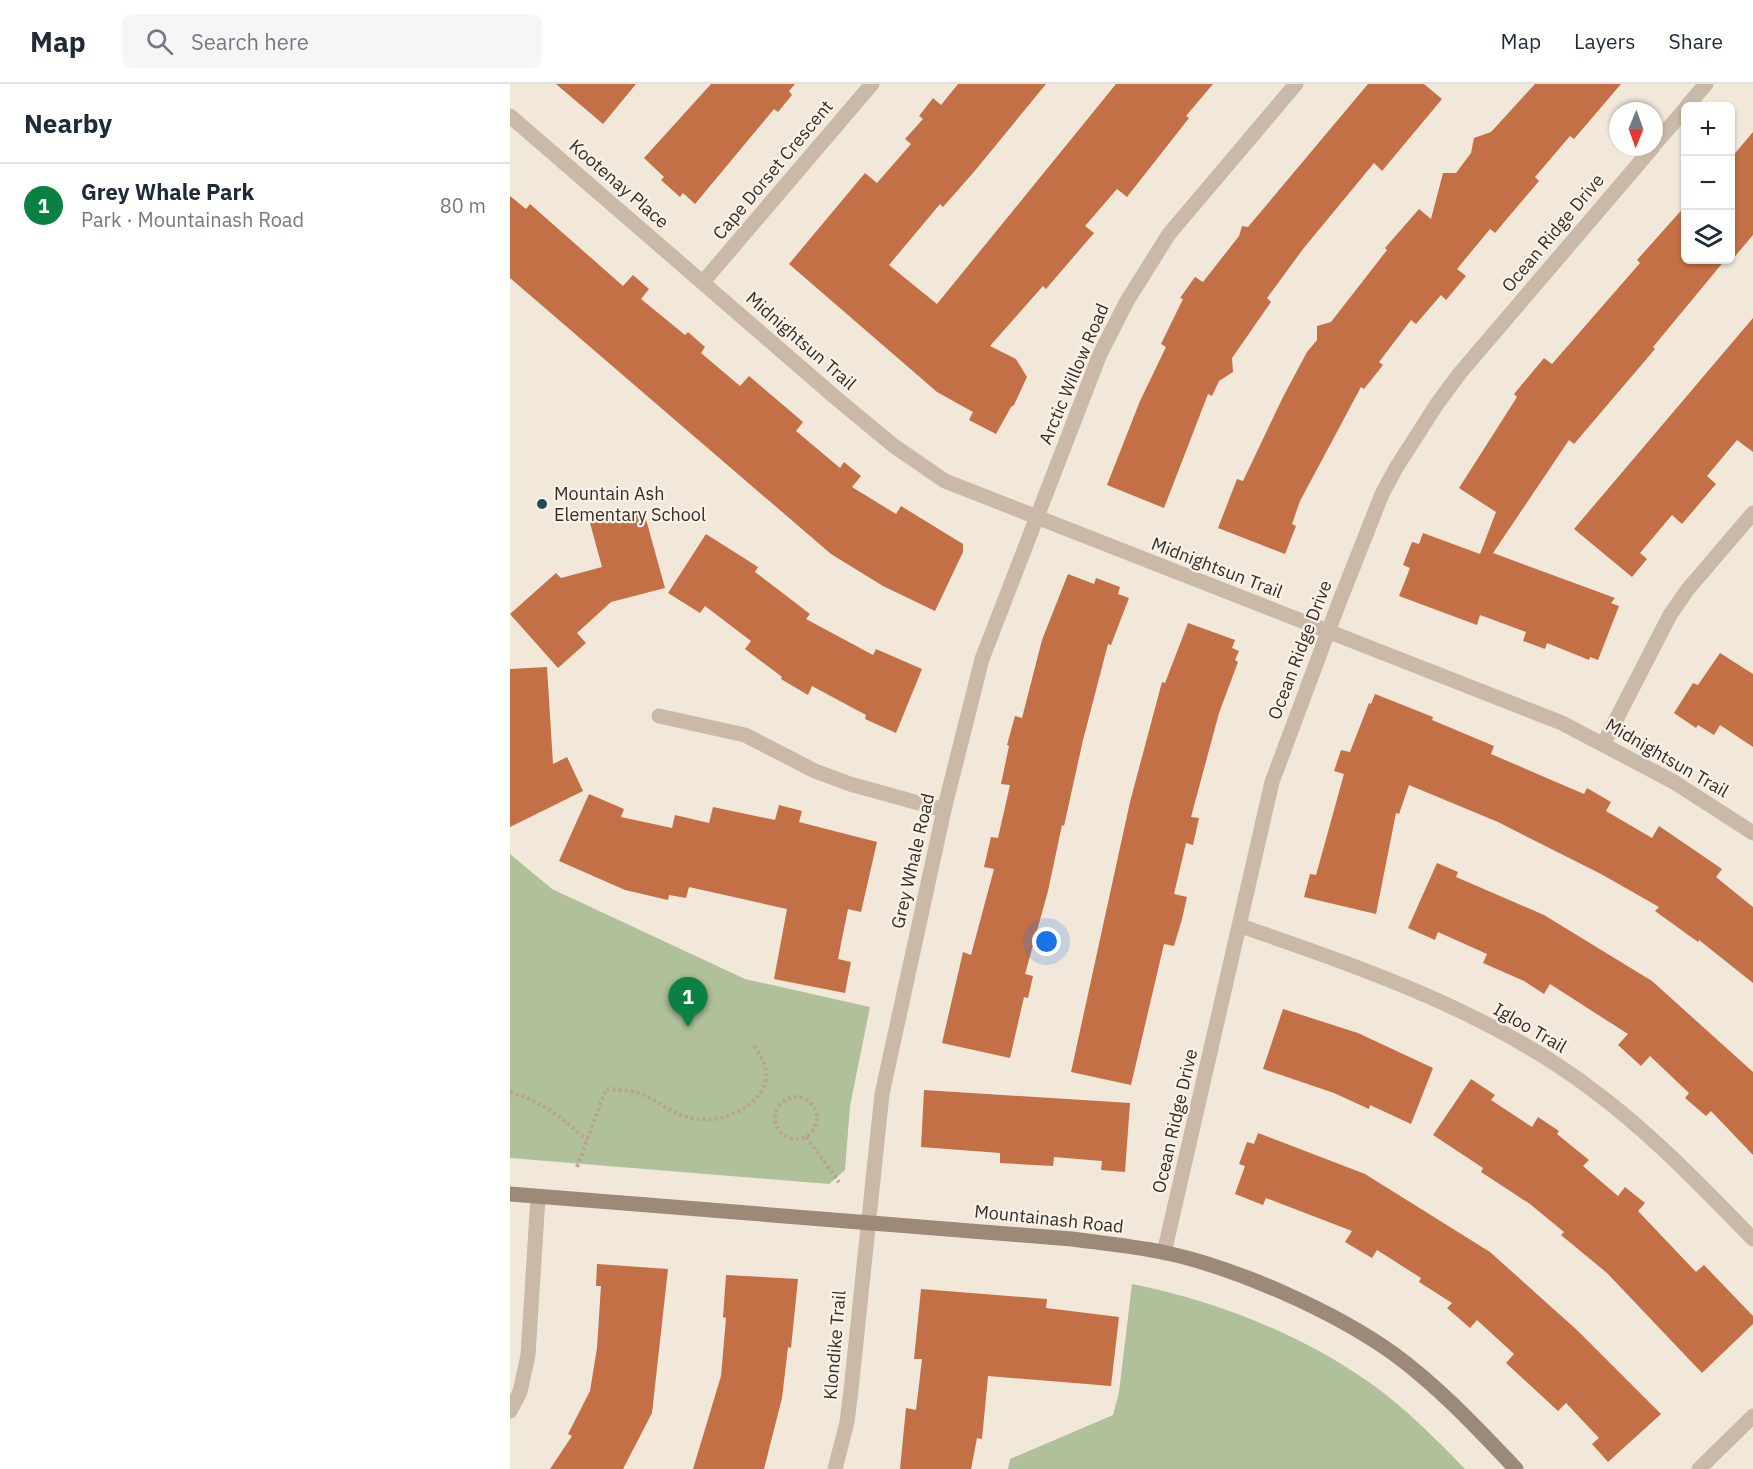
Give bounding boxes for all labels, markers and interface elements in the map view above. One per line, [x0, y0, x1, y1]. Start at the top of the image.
search box [122, 14, 542, 68]
text: Map [30, 23, 86, 60]
icon: search [143, 25, 176, 58]
text: Search here [191, 27, 309, 56]
text: Map [1501, 27, 1541, 55]
text: Layers [1574, 27, 1636, 55]
text: Share [1669, 27, 1723, 55]
street label: Cape Dorset Crescent [708, 95, 838, 244]
north arrow [1609, 102, 1663, 156]
map controls [1681, 102, 1735, 264]
button: + [1681, 102, 1735, 156]
text: Nearby [24, 106, 112, 140]
street label: Kootenay Place [565, 134, 674, 233]
button: − [1681, 156, 1735, 210]
street label: Ocean Ridge Drive [1496, 169, 1609, 297]
text: Grey Whale Park [81, 177, 254, 206]
text: 1 [38, 192, 50, 219]
text: 80 m [440, 192, 486, 219]
text: Park · Mountainash Road [81, 206, 304, 233]
button: layers [1681, 210, 1735, 264]
street label: Midnightsun Trail [741, 286, 861, 395]
street label: Arctic Willow Road [1033, 300, 1114, 448]
place label: Mountain Ash Elementary School [554, 482, 706, 526]
marker: Mountain Ash Elementary School [535, 497, 549, 511]
street label: Midnightsun Trail [1148, 532, 1286, 603]
street label: Ocean Ridge Drive [1262, 577, 1337, 723]
street label: Midnightsun Trail [1601, 713, 1733, 802]
street label: Grey Whale Road [886, 791, 939, 931]
your location [1032, 927, 1061, 956]
pin: 1 [668, 978, 708, 1027]
street label: Igloo Trail [1489, 997, 1571, 1058]
street label: Ocean Ridge Drive [1147, 1046, 1202, 1195]
street label: Mountainash Road [973, 1199, 1125, 1238]
street label: Klondike Trail [818, 1289, 851, 1401]

